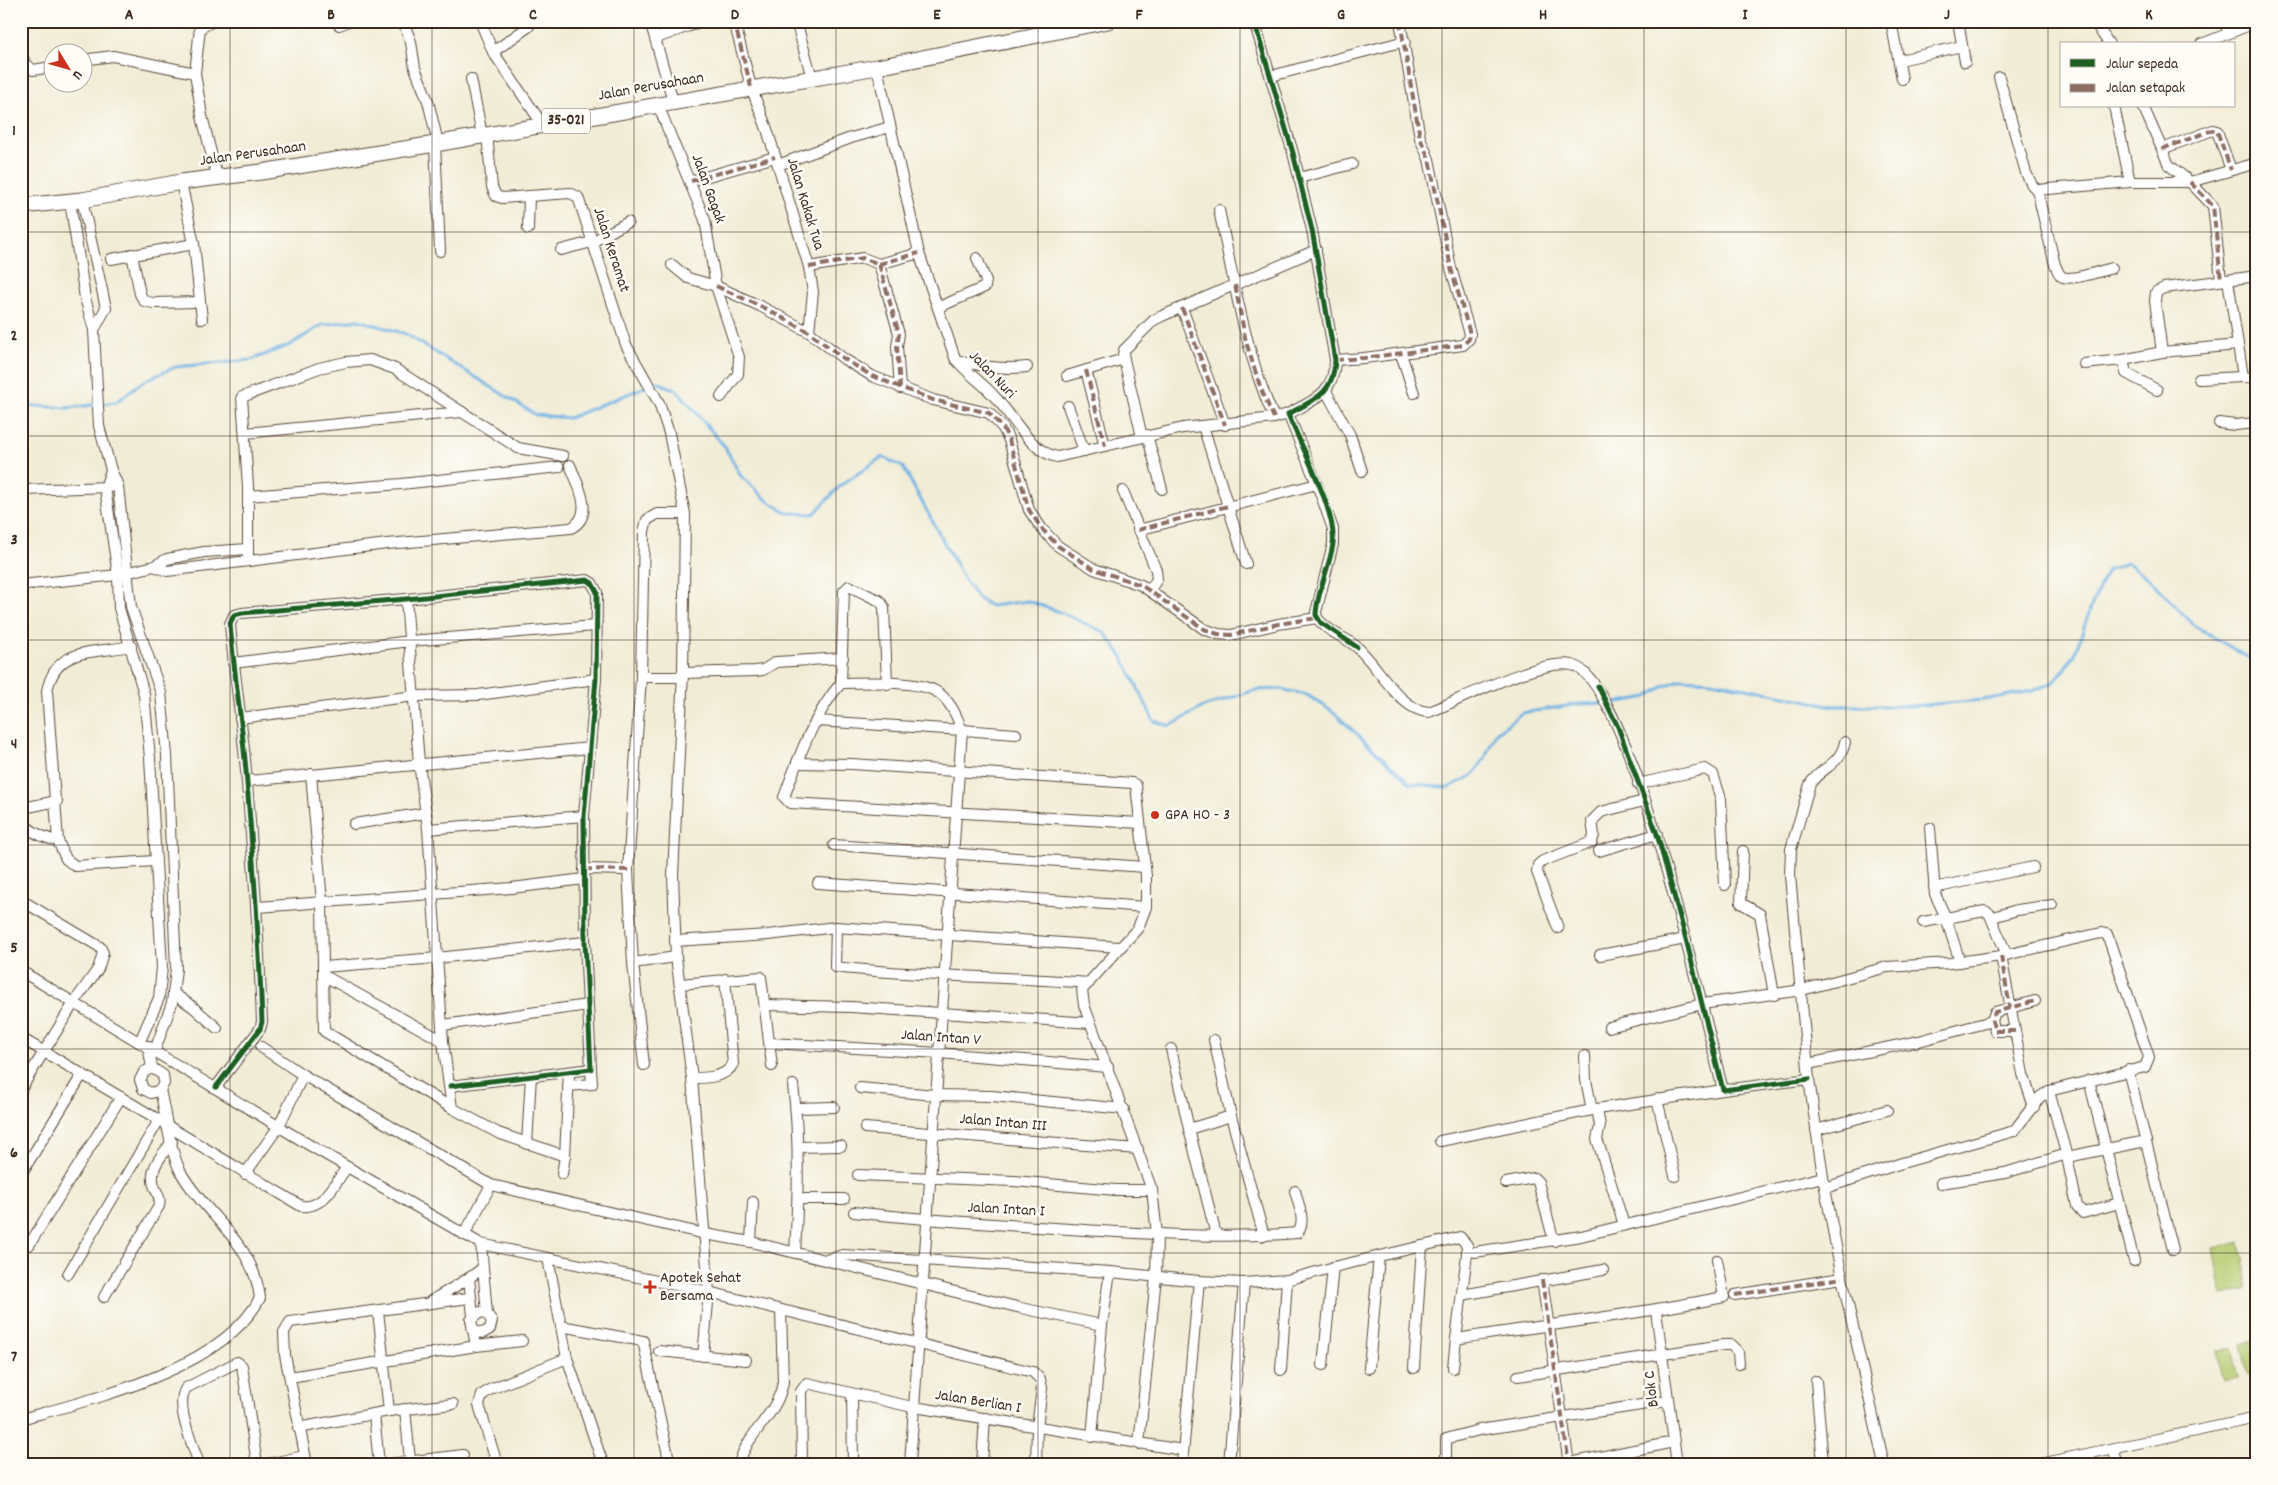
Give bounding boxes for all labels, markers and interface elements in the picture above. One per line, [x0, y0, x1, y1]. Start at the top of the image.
text: A [125, 4, 134, 27]
text: B [327, 4, 335, 27]
text: C [529, 4, 537, 27]
text: D [731, 4, 740, 27]
text: E [933, 4, 941, 27]
text: F [1135, 4, 1143, 27]
text: G [1337, 4, 1345, 27]
text: H [1539, 4, 1547, 27]
text: I [1743, 4, 1749, 27]
text: J [1944, 4, 1950, 27]
text: K [2145, 4, 2153, 27]
north arrow [42, 42, 92, 92]
legend [2060, 42, 2236, 108]
text: Jalur sepeda [2106, 54, 2179, 76]
text: U [67, 66, 87, 84]
street label: Jalan Perusahaan [596, 66, 706, 108]
text: Jalan setapak [2106, 78, 2185, 100]
road number: 35-021 [542, 108, 590, 134]
text: 1 [12, 120, 16, 143]
street label: Jalan Perusahaan [199, 135, 307, 173]
street label: Jalan Gagak [685, 151, 731, 227]
street label: Jalan Kakak Tua [780, 155, 830, 254]
street label: Jalan Keramat [586, 205, 636, 295]
text: 2 [11, 325, 18, 348]
street label: Jalan Nuri [963, 346, 1021, 404]
text: 3 [10, 529, 18, 552]
text: 4 [11, 733, 17, 756]
place label: GPA HO - 3 [1165, 804, 1230, 827]
marker: GPA HO - 3 [1149, 809, 1161, 821]
text: 5 [10, 937, 18, 960]
street label: Jalan Intan V [900, 1024, 982, 1052]
street label: Jalan Intan III [958, 1108, 1048, 1138]
text: 6 [10, 1142, 18, 1165]
street label: Jalan Intan I [967, 1196, 1045, 1224]
place label: Apotek Sehat Bersama [660, 1267, 741, 1308]
marker: Apotek Sehat Bersama [644, 1281, 656, 1293]
text: 7 [11, 1346, 17, 1369]
street label: Blok C [1638, 1369, 1666, 1409]
street label: Jalan Berlian I [933, 1384, 1023, 1420]

